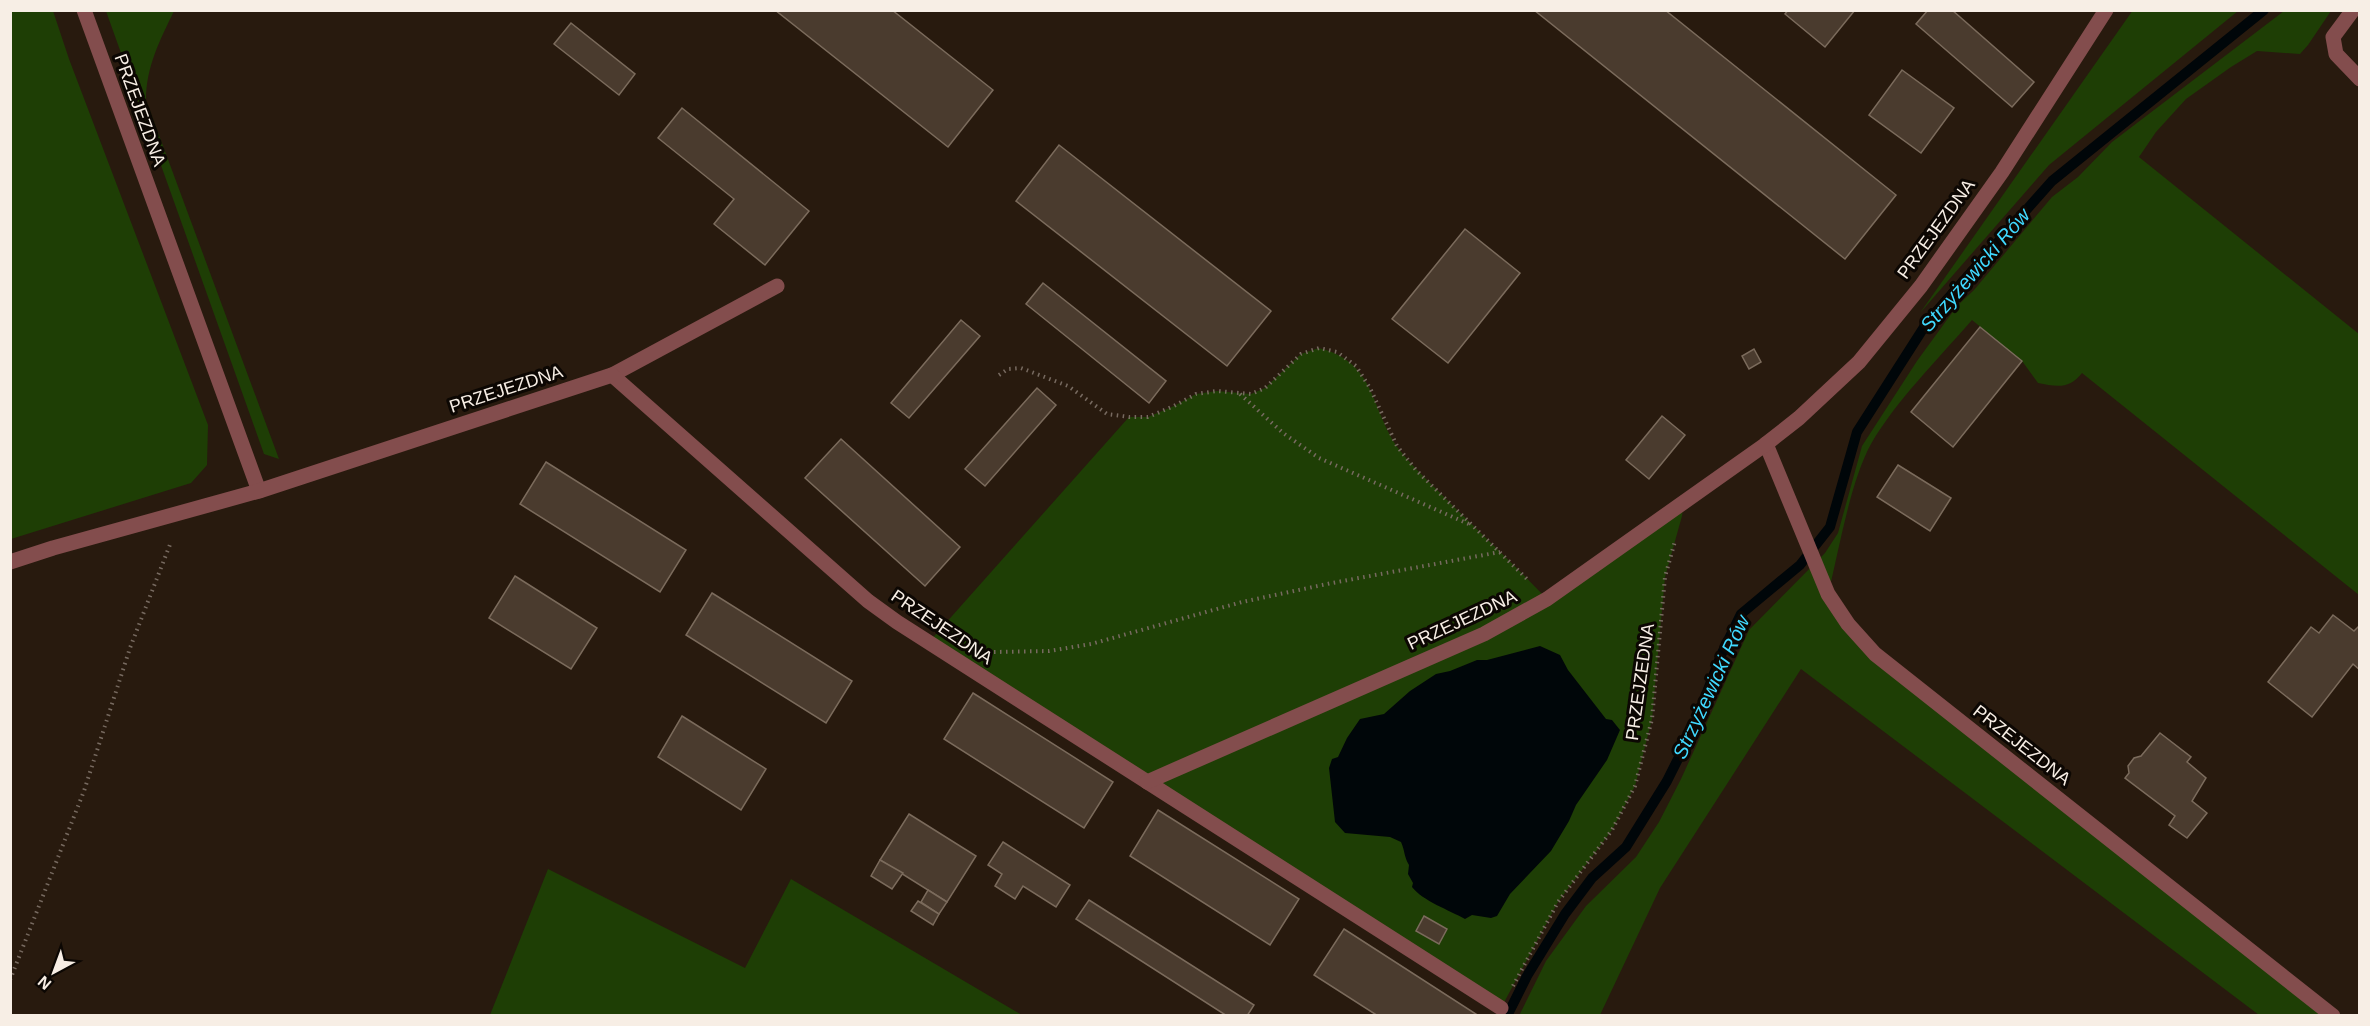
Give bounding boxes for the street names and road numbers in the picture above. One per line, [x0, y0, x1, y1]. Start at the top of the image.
street label: PRZEJEZDNA [110, 51, 170, 169]
street label: PRZEJEZDNA [1893, 175, 1979, 283]
street label: PRZEJEZDNA [447, 361, 565, 417]
street label: PRZEJEZDNA [887, 586, 997, 668]
street label: PRZEJEZDNA [1404, 586, 1520, 654]
street label: PRZEJZEDNA [1622, 622, 1658, 742]
street label: PRZEJEZDNA [1969, 701, 2075, 789]

